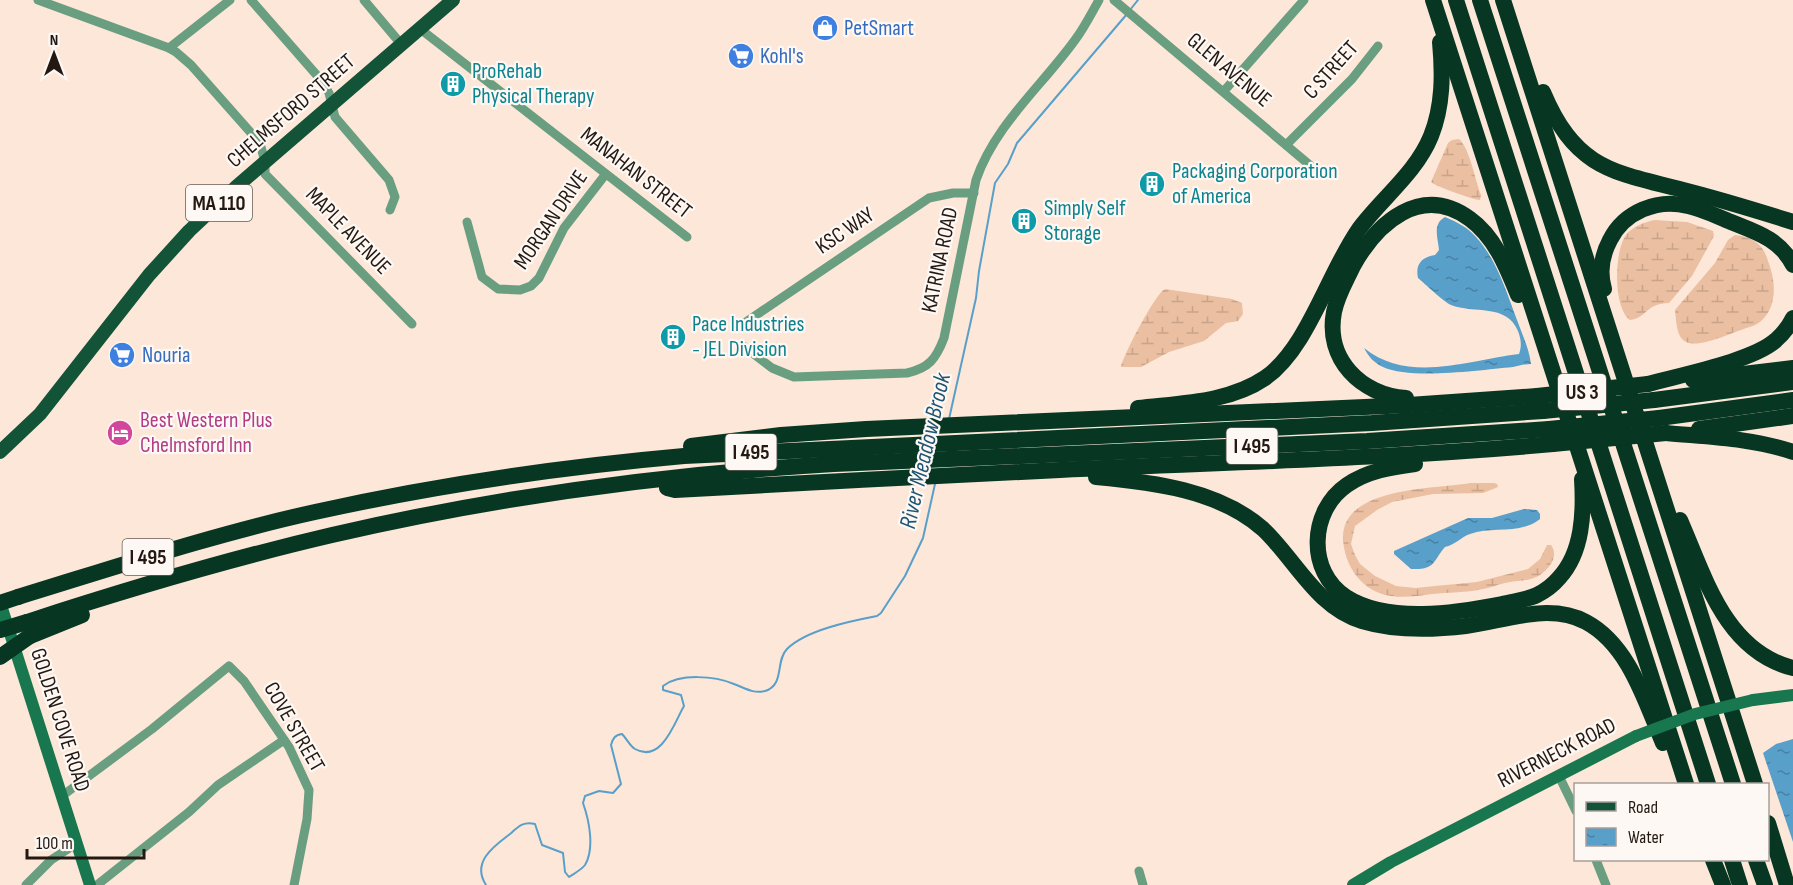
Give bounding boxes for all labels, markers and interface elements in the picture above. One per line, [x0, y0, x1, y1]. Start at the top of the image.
shop icon: PetSmart [810, 13, 840, 43]
place label: PetSmart [844, 15, 914, 42]
north arrow [24, 24, 84, 84]
street label: GLEN AVENUE [1181, 27, 1277, 113]
text: N [50, 31, 58, 50]
street label: C STREET [1298, 35, 1364, 105]
supermarket icon: Kohl's [726, 41, 756, 71]
place label: Kohl's [760, 43, 804, 70]
street label: CHELMSFORD STREET [222, 48, 361, 174]
place label: ProRehab Physical Therapy [472, 58, 595, 110]
building icon: ProRehab Physical Therapy [438, 69, 468, 99]
street label: MANAHAN STREET [575, 121, 697, 225]
place label: Packaging Corporation of America [1172, 158, 1338, 210]
street label: MORGAN DRIVE [508, 165, 594, 275]
building icon: Packaging Corporation of America [1137, 169, 1167, 199]
street label: MAPLE AVENUE [300, 182, 396, 280]
road number: MA 110 [186, 185, 252, 221]
place label: Simply Self Storage [1044, 195, 1126, 247]
street label: KSC WAY [811, 202, 879, 260]
street label: KATRINA ROAD [916, 205, 964, 315]
building icon: Simply Self Storage [1009, 206, 1039, 236]
place label: Pace Industries - JEL Division [692, 311, 805, 363]
building icon: Pace Industries - JEL Division [658, 322, 688, 352]
supermarket icon: Nouria [107, 340, 137, 370]
place label: Nouria [142, 342, 190, 369]
water label: River Meadow Brook [893, 369, 957, 532]
road number: US 3 [1558, 374, 1606, 410]
place label: Best Western Plus Chelmsford Inn [140, 407, 273, 459]
hotel icon: Best Western Plus Chelmsford Inn [105, 418, 135, 448]
road number: I 495 [1226, 428, 1278, 464]
road number: I 495 [726, 434, 777, 470]
road number: I 495 [122, 539, 174, 575]
street label: GOLDEN COVE ROAD [24, 645, 96, 795]
street label: COVE STREET [258, 677, 330, 777]
street label: RIVERNECK ROAD [1493, 712, 1621, 794]
legend [1574, 783, 1769, 861]
text: Road [1628, 797, 1658, 818]
scale bar [27, 822, 144, 860]
text: Water [1628, 827, 1664, 848]
text: 100 m [36, 833, 73, 854]

